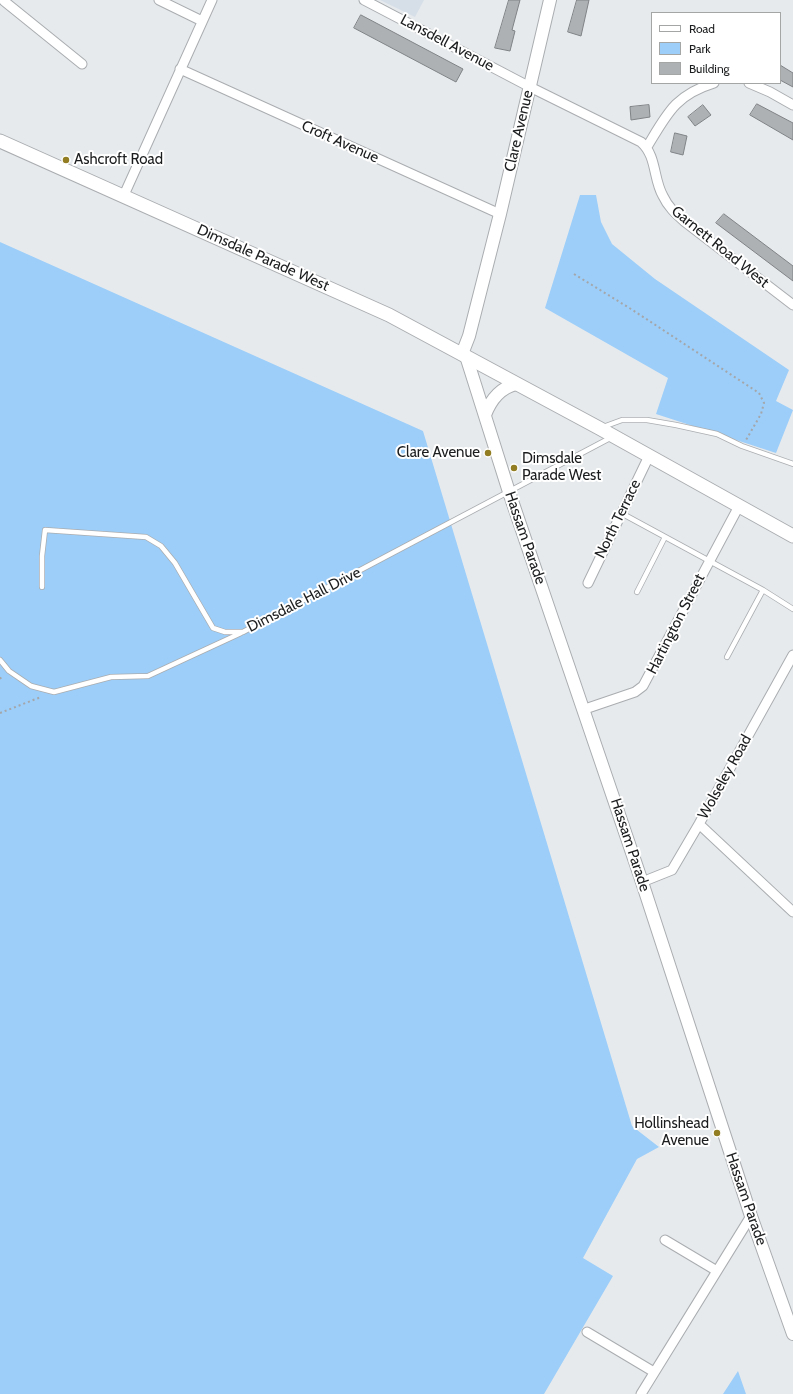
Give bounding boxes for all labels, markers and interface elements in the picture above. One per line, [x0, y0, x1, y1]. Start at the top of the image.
street label: Lansdell Avenue [397, 11, 497, 75]
legend [651, 12, 781, 84]
text: Road [689, 21, 715, 36]
text: Park [689, 41, 711, 56]
text: Building [689, 61, 730, 76]
street label: Clare Avenue [501, 88, 537, 174]
street label: Croft Avenue [299, 117, 381, 167]
place label: Ashcroft Road [74, 151, 163, 169]
marker: Ashcroft Road [61, 155, 71, 165]
street label: Garnett Road West [668, 202, 772, 292]
street label: Dimsdale Parade West [194, 221, 332, 295]
place label: Clare Avenue [397, 444, 480, 462]
marker: Clare Avenue [483, 448, 493, 458]
place label: Dimsdale Parade West [522, 450, 601, 485]
marker: Dimsdale Parade West [509, 463, 519, 473]
street label: North Terrace [591, 477, 645, 561]
street label: Hassam Parade [501, 489, 549, 587]
street label: Dimsdale Hall Drive [244, 564, 364, 636]
street label: Hartington Street [643, 571, 709, 677]
street label: Wolseley Road [694, 732, 756, 822]
street label: Hassam Parade [606, 796, 654, 894]
place label: Hollinshead Avenue [634, 1115, 709, 1150]
marker: Hollinshead Avenue [712, 1128, 722, 1138]
street label: Hassam Parade [722, 1150, 770, 1248]

